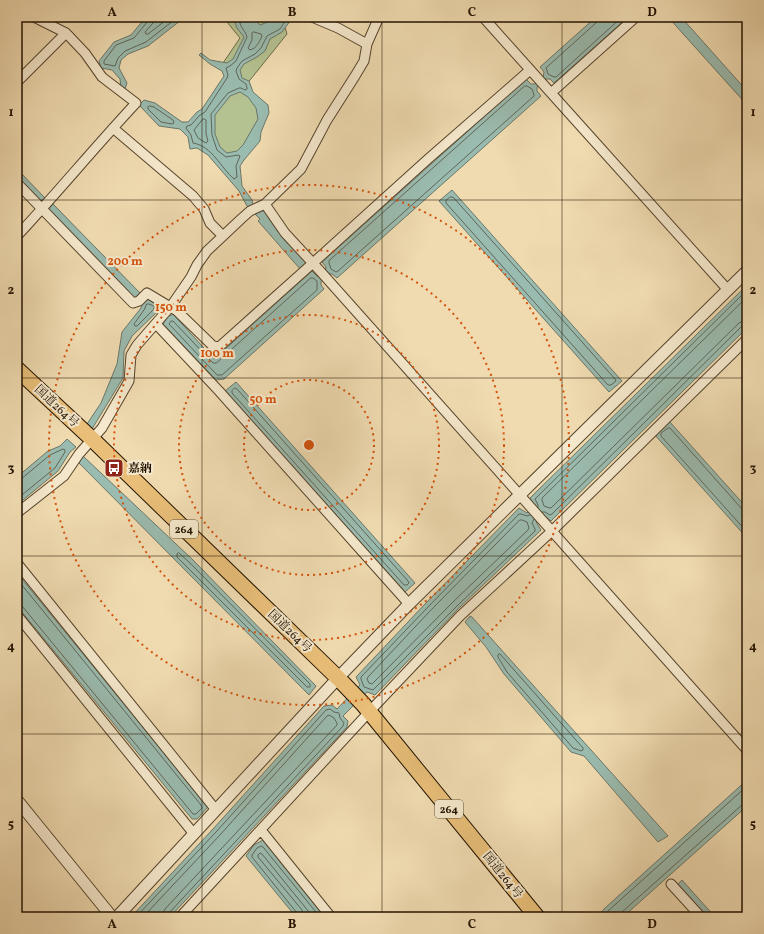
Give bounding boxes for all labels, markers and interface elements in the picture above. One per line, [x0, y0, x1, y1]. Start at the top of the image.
text: A [107, 4, 117, 22]
text: B [288, 4, 297, 22]
text: C [468, 4, 476, 22]
text: D [647, 4, 657, 22]
text: 1 [8, 104, 14, 122]
text: 1 [750, 104, 756, 122]
text: 200 m [107, 254, 143, 270]
text: 2 [8, 282, 15, 300]
text: 2 [750, 282, 757, 300]
text: 150 m [155, 300, 187, 316]
text: 100 m [200, 346, 234, 362]
street label: 国道264号 [31, 382, 82, 431]
text: 50 m [249, 392, 277, 408]
centre of rings [302, 438, 316, 452]
bus stop icon: 嘉納 [103, 457, 125, 479]
text: 3 [8, 460, 15, 478]
text: 3 [750, 460, 757, 478]
place label: 嘉納 [128, 461, 152, 477]
road number: 264 [170, 520, 198, 538]
street label: 国道264号 [264, 607, 315, 657]
text: 4 [7, 638, 15, 656]
text: 4 [749, 638, 757, 656]
road number: 264 [435, 800, 463, 818]
text: 5 [8, 816, 14, 834]
text: 5 [750, 816, 756, 834]
street label: 国道264号 [479, 849, 526, 902]
text: A [107, 916, 117, 934]
text: B [288, 916, 297, 934]
text: C [468, 916, 476, 934]
text: D [647, 916, 657, 934]

